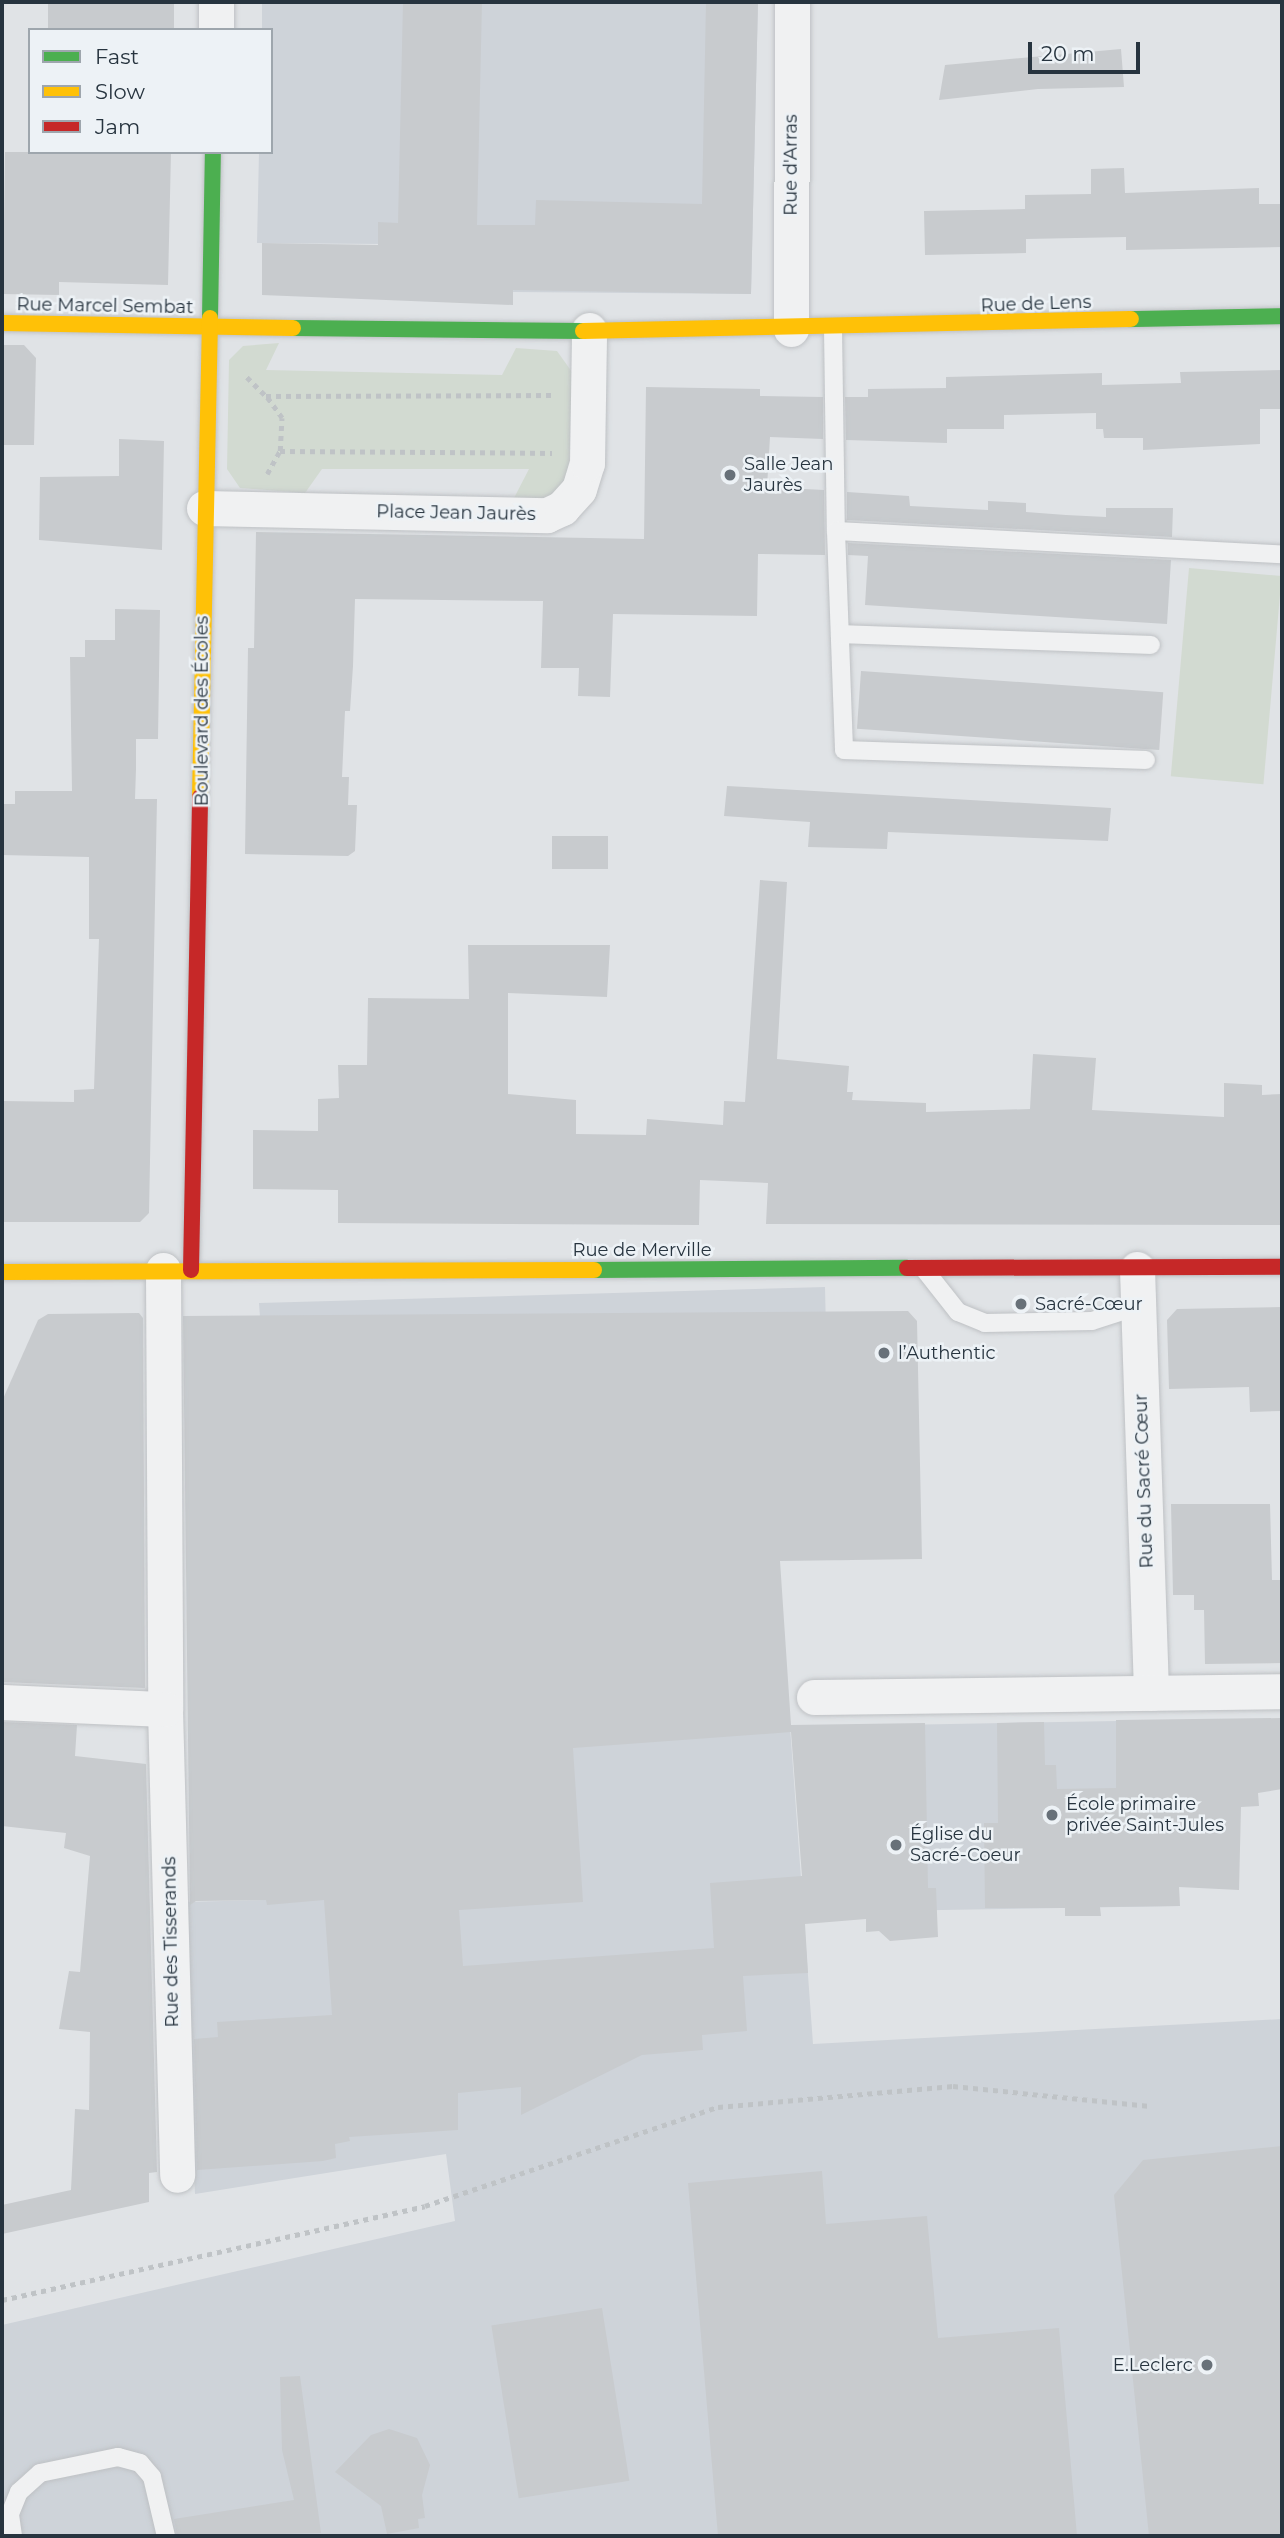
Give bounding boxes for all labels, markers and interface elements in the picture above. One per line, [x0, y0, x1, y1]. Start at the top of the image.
legend [28, 28, 273, 154]
scale bar [1032, 28, 1144, 72]
text: 20 m [1041, 41, 1095, 66]
text: Fast [95, 44, 139, 69]
text: Slow [95, 79, 145, 104]
text: Jam [95, 114, 140, 139]
street label: Rue d'Arras [780, 114, 802, 216]
street label: Rue de Lens [980, 291, 1092, 317]
street label: Rue Marcel Sembat [16, 294, 194, 318]
place label: Salle Jean Jaurès [744, 454, 833, 496]
marker: Salle Jean Jaurès [722, 467, 738, 483]
street label: Place Jean Jaurès [376, 501, 536, 525]
street label: Boulevard des Écoles [191, 616, 213, 806]
street label: Rue de Merville [572, 1239, 712, 1261]
place label: Sacré-Cœur [1035, 1293, 1143, 1315]
marker: Sacré-Cœur [1013, 1296, 1029, 1312]
place label: l’Authentic [898, 1342, 996, 1364]
marker: l’Authentic [876, 1345, 892, 1361]
street label: Rue du Sacré Cœur [1130, 1393, 1158, 1569]
place label: École primaire privée Saint-Jules [1066, 1794, 1224, 1836]
marker: École primaire privée Saint-Jules [1044, 1807, 1060, 1823]
place label: Église du Sacré-Coeur [910, 1824, 1021, 1867]
marker: Église du Sacré-Coeur [888, 1837, 904, 1853]
street label: Rue des Tisserands [159, 1856, 183, 2028]
place label: E.Leclerc [1113, 2354, 1193, 2376]
marker: E.Leclerc [1199, 2357, 1215, 2373]

